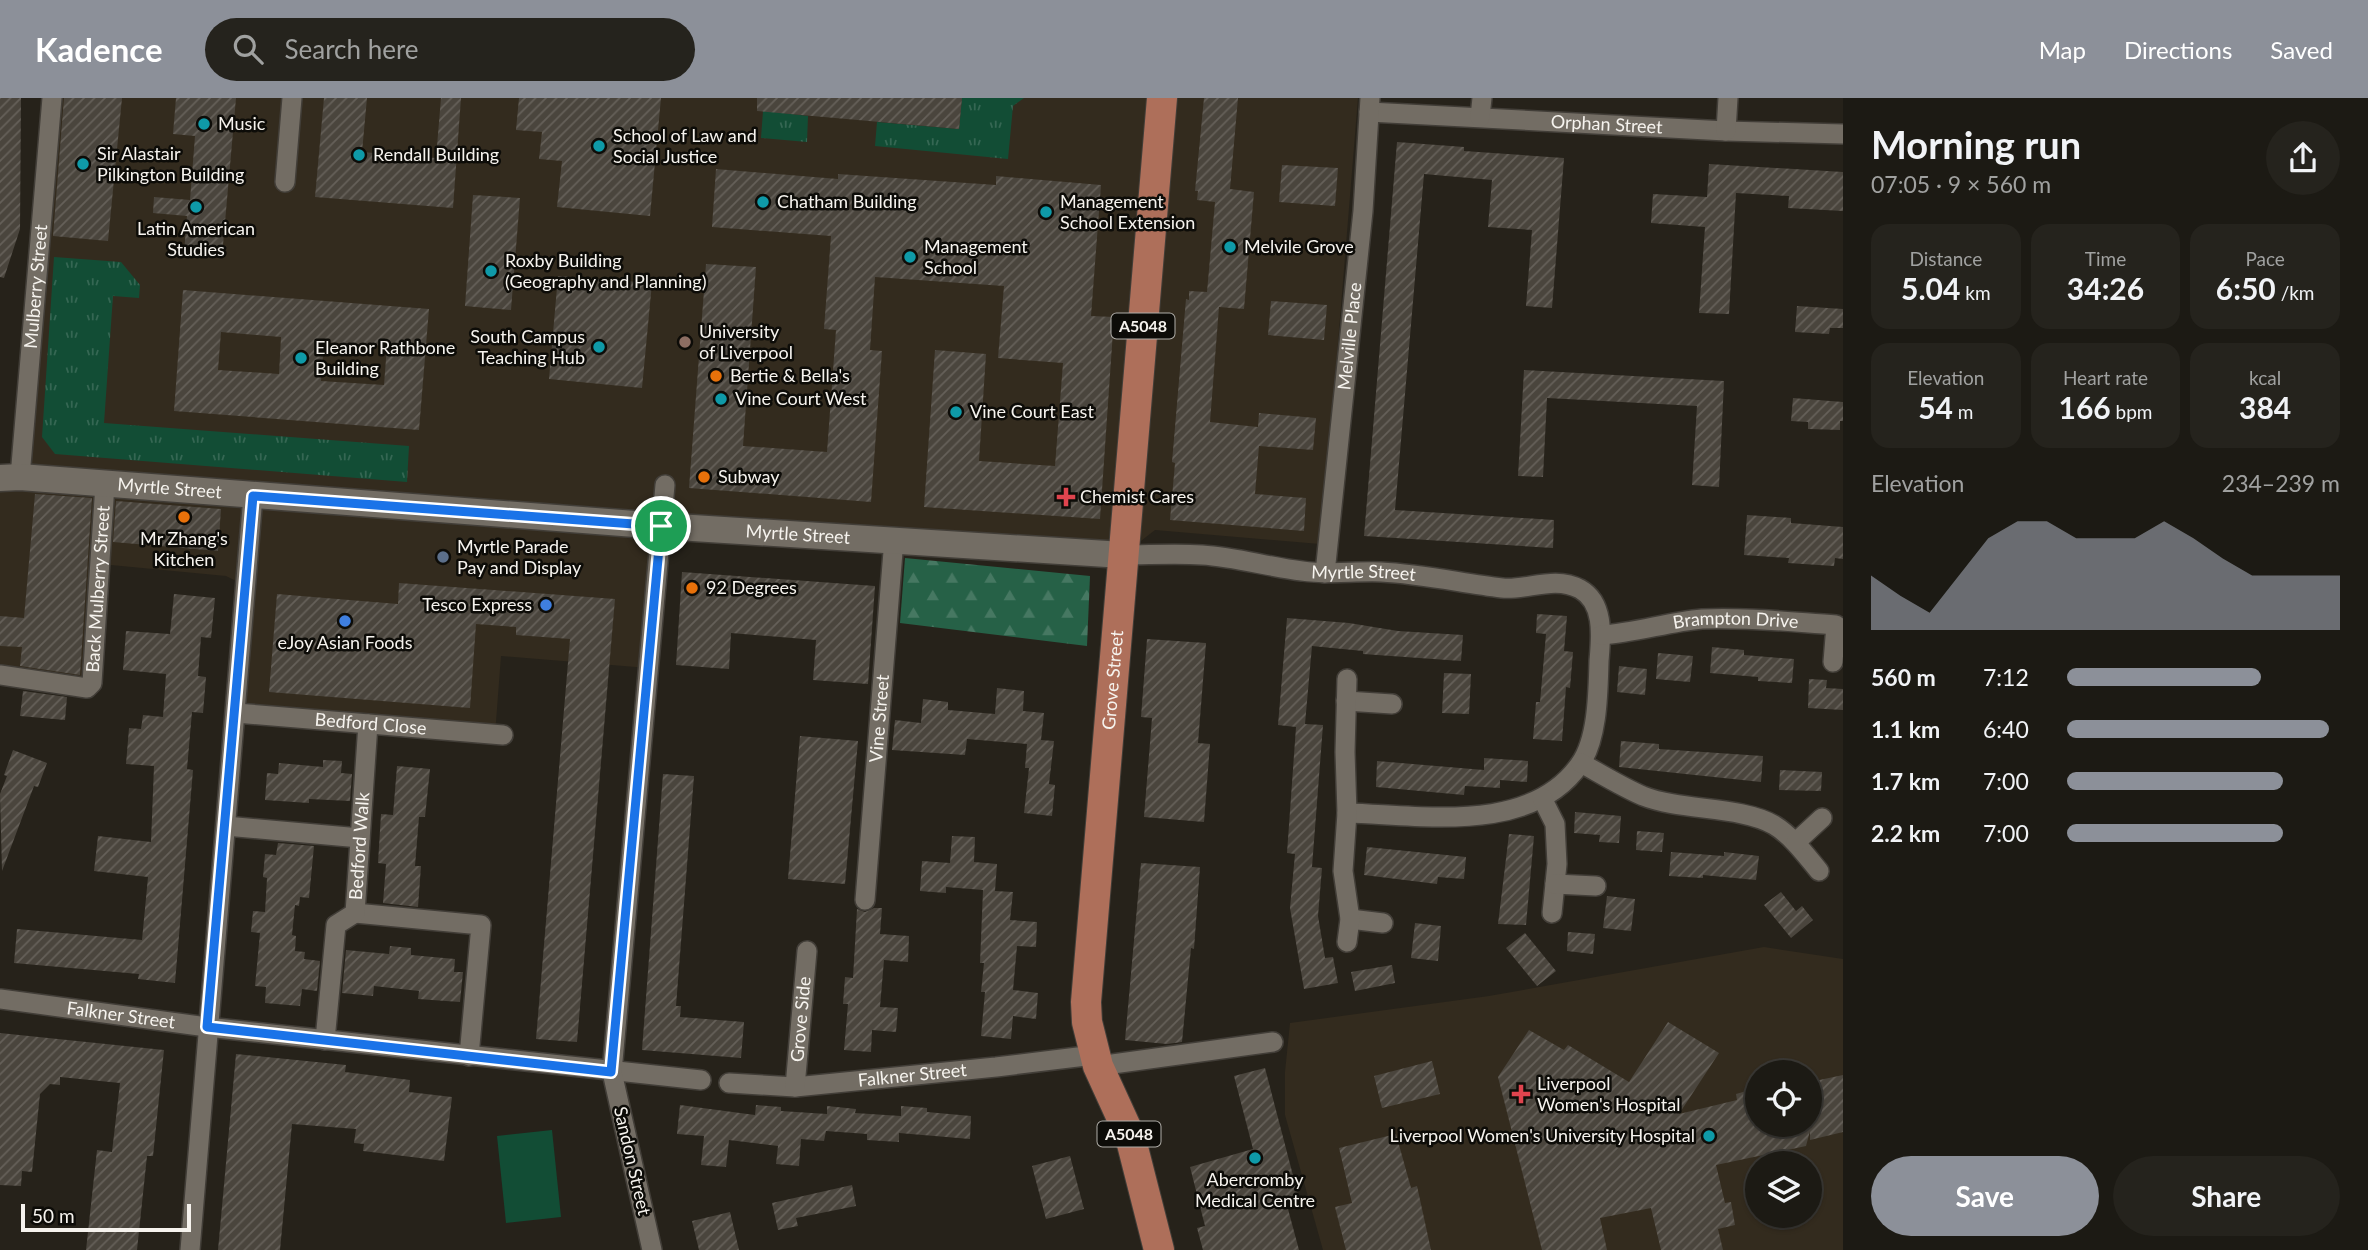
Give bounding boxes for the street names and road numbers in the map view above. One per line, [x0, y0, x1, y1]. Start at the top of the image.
street label: Orphan Street [1550, 110, 1664, 138]
street label: Mulberry Street [19, 223, 51, 350]
street label: Melville Place [1332, 281, 1365, 391]
road number: A5048 [1112, 314, 1174, 338]
street label: Myrtle Street [117, 472, 223, 502]
street label: Back Mulberry Street [81, 504, 114, 673]
street label: Myrtle Street [745, 519, 851, 548]
street label: Myrtle Street [1311, 560, 1418, 585]
street label: Brampton Drive [1671, 607, 1799, 633]
street label: Grove Street [1097, 629, 1127, 731]
street label: Vine Street [864, 673, 893, 763]
street label: Bedford Close [314, 708, 427, 739]
street label: Bedford Walk [344, 791, 373, 901]
street label: Grove Side [785, 975, 815, 1063]
street label: Falkner Street [66, 996, 177, 1033]
street label: Falkner Street [857, 1058, 968, 1091]
street label: Sandon Street [610, 1104, 656, 1218]
road number: A5048 [1098, 1122, 1160, 1146]

